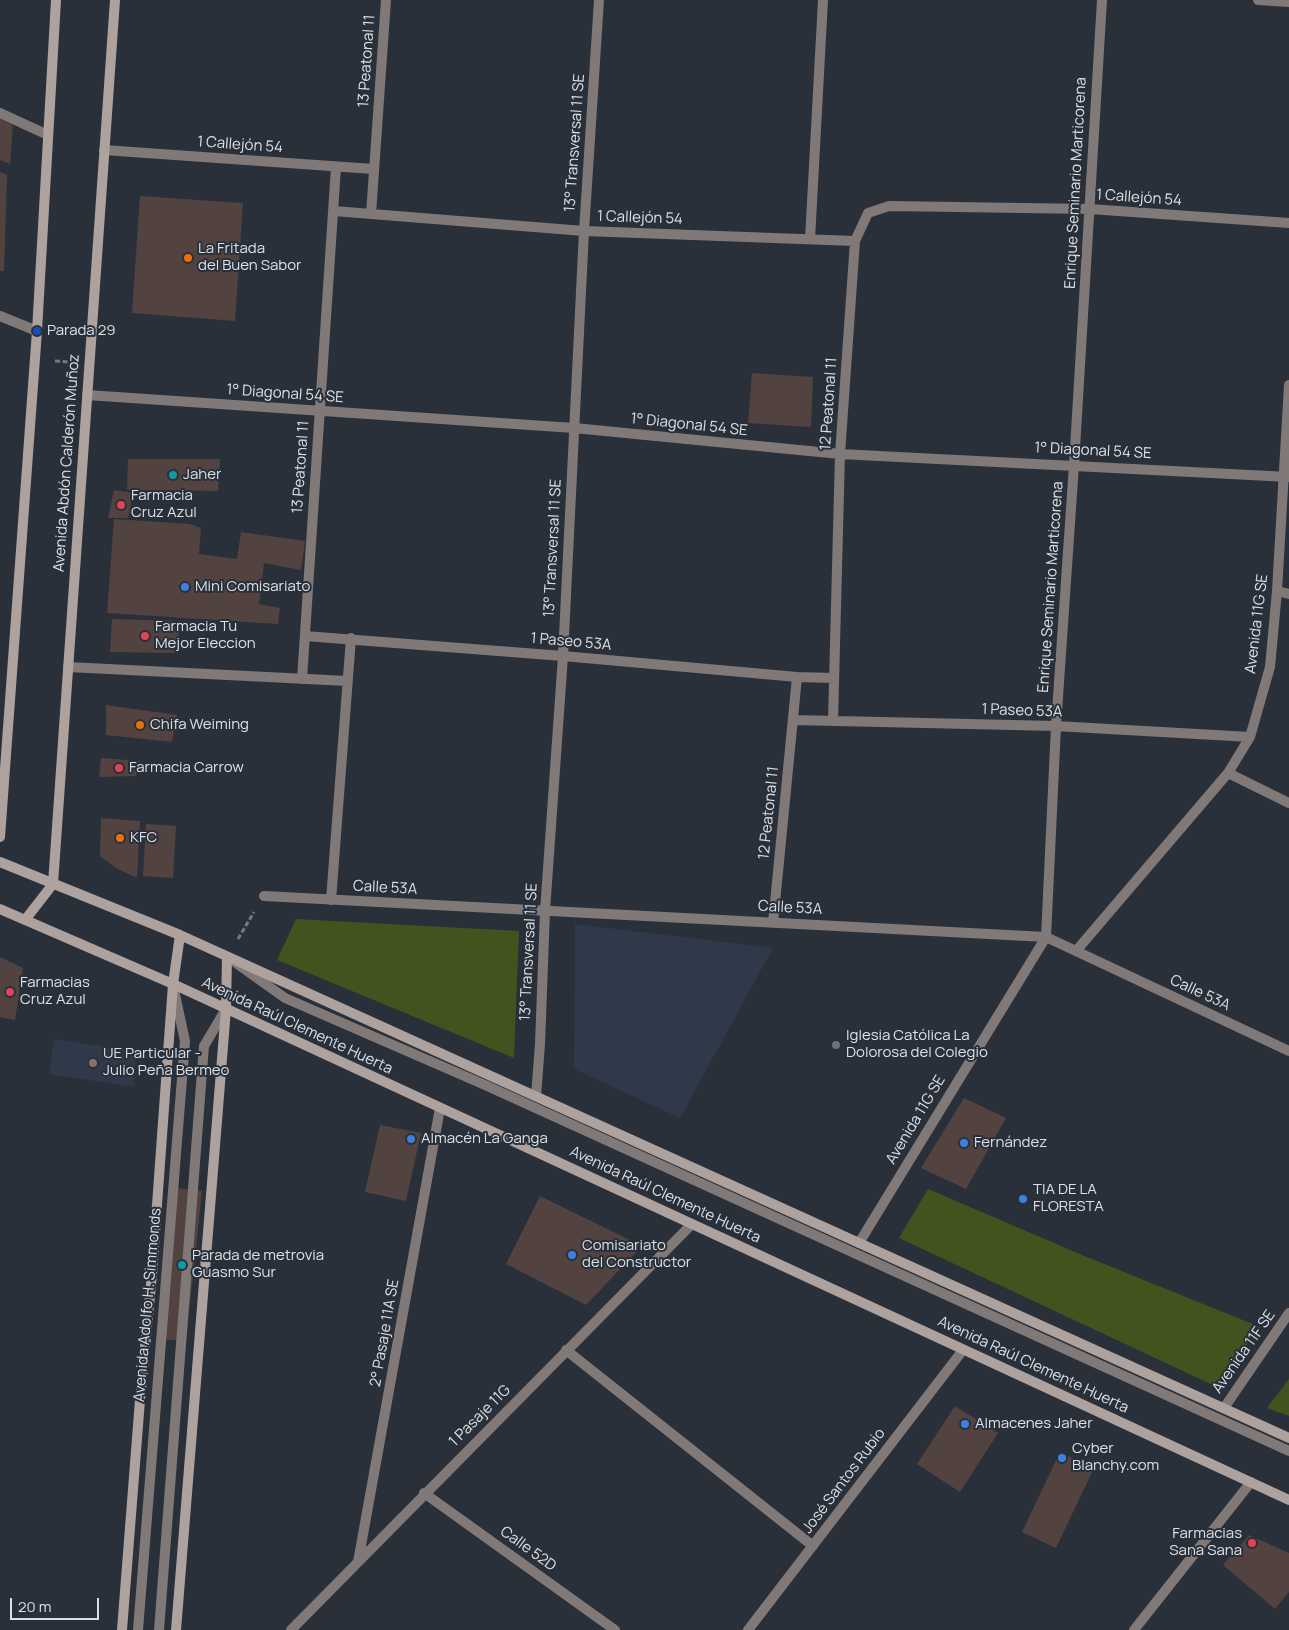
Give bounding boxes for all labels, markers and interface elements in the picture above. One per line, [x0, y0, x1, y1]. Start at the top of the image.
street label: 13 Peatonal 11 [355, 14, 379, 108]
street label: 13° Transversal 11 SE [561, 73, 589, 213]
street label: Enrique Seminario Marticorena [1061, 77, 1091, 289]
street label: 1 Callejón 54 [197, 133, 283, 157]
street label: 1 Callejón 54 [1096, 186, 1182, 210]
street label: 1 Callejón 54 [597, 208, 683, 228]
place label: La Fritada del Buen Sabor [198, 240, 301, 275]
marker: La Fritada del Buen Sabor [182, 252, 194, 264]
place label: Parada 29 [47, 322, 116, 340]
marker: Parada 29 [31, 325, 43, 337]
street label: Avenida Abdón Calderón Muñoz [50, 353, 84, 573]
street label: 12 Peatonal 11 [817, 357, 841, 451]
street label: 1° Diagonal 54 SE [226, 381, 344, 407]
street label: 1° Diagonal 54 SE [630, 410, 748, 440]
street label: 13 Peatonal 11 [289, 420, 313, 514]
street label: 1° Diagonal 54 SE [1034, 439, 1152, 463]
place label: Jaher [183, 466, 221, 484]
marker: Jaher [167, 469, 179, 481]
street label: 13° Transversal 11 SE [540, 478, 566, 618]
street label: Enrique Seminario Marticorena [1035, 481, 1067, 693]
place label: Farmacia Cruz Azul [131, 487, 197, 522]
marker: Farmacia Cruz Azul [115, 499, 127, 511]
street label: Avenida 11G SE [1242, 573, 1272, 675]
place label: Mini Comisariato [195, 578, 310, 596]
marker: Mini Comisariato [179, 581, 191, 593]
place label: Farmacia Tu Mejor Eleccion [155, 618, 256, 653]
marker: Farmacia Tu Mejor Eleccion [139, 630, 151, 642]
street label: 1 Paseo 53A [530, 630, 612, 654]
street label: 1 Paseo 53A [981, 701, 1063, 721]
place label: Chifa Weiming [150, 716, 249, 734]
marker: Chifa Weiming [134, 719, 146, 731]
place label: Farmacia Carrow [129, 759, 244, 777]
marker: Farmacia Carrow [113, 762, 125, 774]
street label: 12 Peatonal 11 [755, 766, 783, 860]
place label: KFC [130, 829, 157, 847]
marker: KFC [114, 832, 126, 844]
street label: Calle 53A [352, 877, 418, 899]
street label: 13° Transversal 11 SE [516, 882, 542, 1022]
street label: Calle 53A [757, 897, 823, 919]
street label: Calle 53A [1167, 971, 1233, 1015]
place label: Farmacias Cruz Azul [20, 974, 90, 1009]
street label: Avenida Raúl Clemente Huerta [199, 974, 395, 1078]
marker: Farmacias Cruz Azul [4, 986, 16, 998]
place label: Iglesia Católica La Dolorosa del Colegio [846, 1027, 988, 1062]
marker: Iglesia Católica La Dolorosa del Colegio [830, 1039, 842, 1051]
place label: UE Particular - Julio Peña Bermeo [103, 1045, 229, 1080]
marker: UE Particular - Julio Peña Bermeo [87, 1057, 99, 1069]
street label: Avenida 11G SE [882, 1072, 950, 1168]
place label: Almacén La Ganga [421, 1130, 548, 1148]
marker: Almacén La Ganga [405, 1133, 417, 1145]
place label: Fernández [974, 1134, 1047, 1152]
marker: Fernández [958, 1137, 970, 1149]
street label: Avenida Raúl Clemente Huerta [567, 1143, 763, 1247]
place label: TIA DE LA FLORESTA [1033, 1181, 1104, 1216]
marker: TIA DE LA FLORESTA [1017, 1193, 1029, 1205]
street label: Avenida Adolfo H. Simmonds [131, 1207, 165, 1403]
place label: Comisariato del Constructor [582, 1237, 691, 1272]
place label: Parada de metrovia Guasmo Sur [192, 1247, 324, 1282]
marker: Comisariato del Constructor [566, 1249, 578, 1261]
marker: Parada de metrovia Guasmo Sur [176, 1259, 188, 1271]
street label: 2° Pasaje 11A SE [367, 1278, 403, 1388]
street label: Avenida 11F SE [1209, 1307, 1279, 1397]
street label: Avenida Raúl Clemente Huerta [935, 1313, 1131, 1417]
street label: 1 Pasaje 11G [445, 1381, 515, 1451]
place label: Almacenes Jaher [975, 1415, 1093, 1433]
marker: Almacenes Jaher [959, 1418, 971, 1430]
street label: José Santos Rubio [799, 1425, 889, 1537]
place label: Cyber Blanchy.com [1072, 1440, 1159, 1475]
marker: Cyber Blanchy.com [1056, 1452, 1068, 1464]
street label: Calle 52D [497, 1523, 559, 1575]
place label: Farmacias Sana Sana [1169, 1525, 1242, 1560]
marker: Farmacias Sana Sana [1246, 1537, 1258, 1549]
scale bar [12, 1588, 101, 1620]
text: 20 m [18, 1596, 51, 1617]

